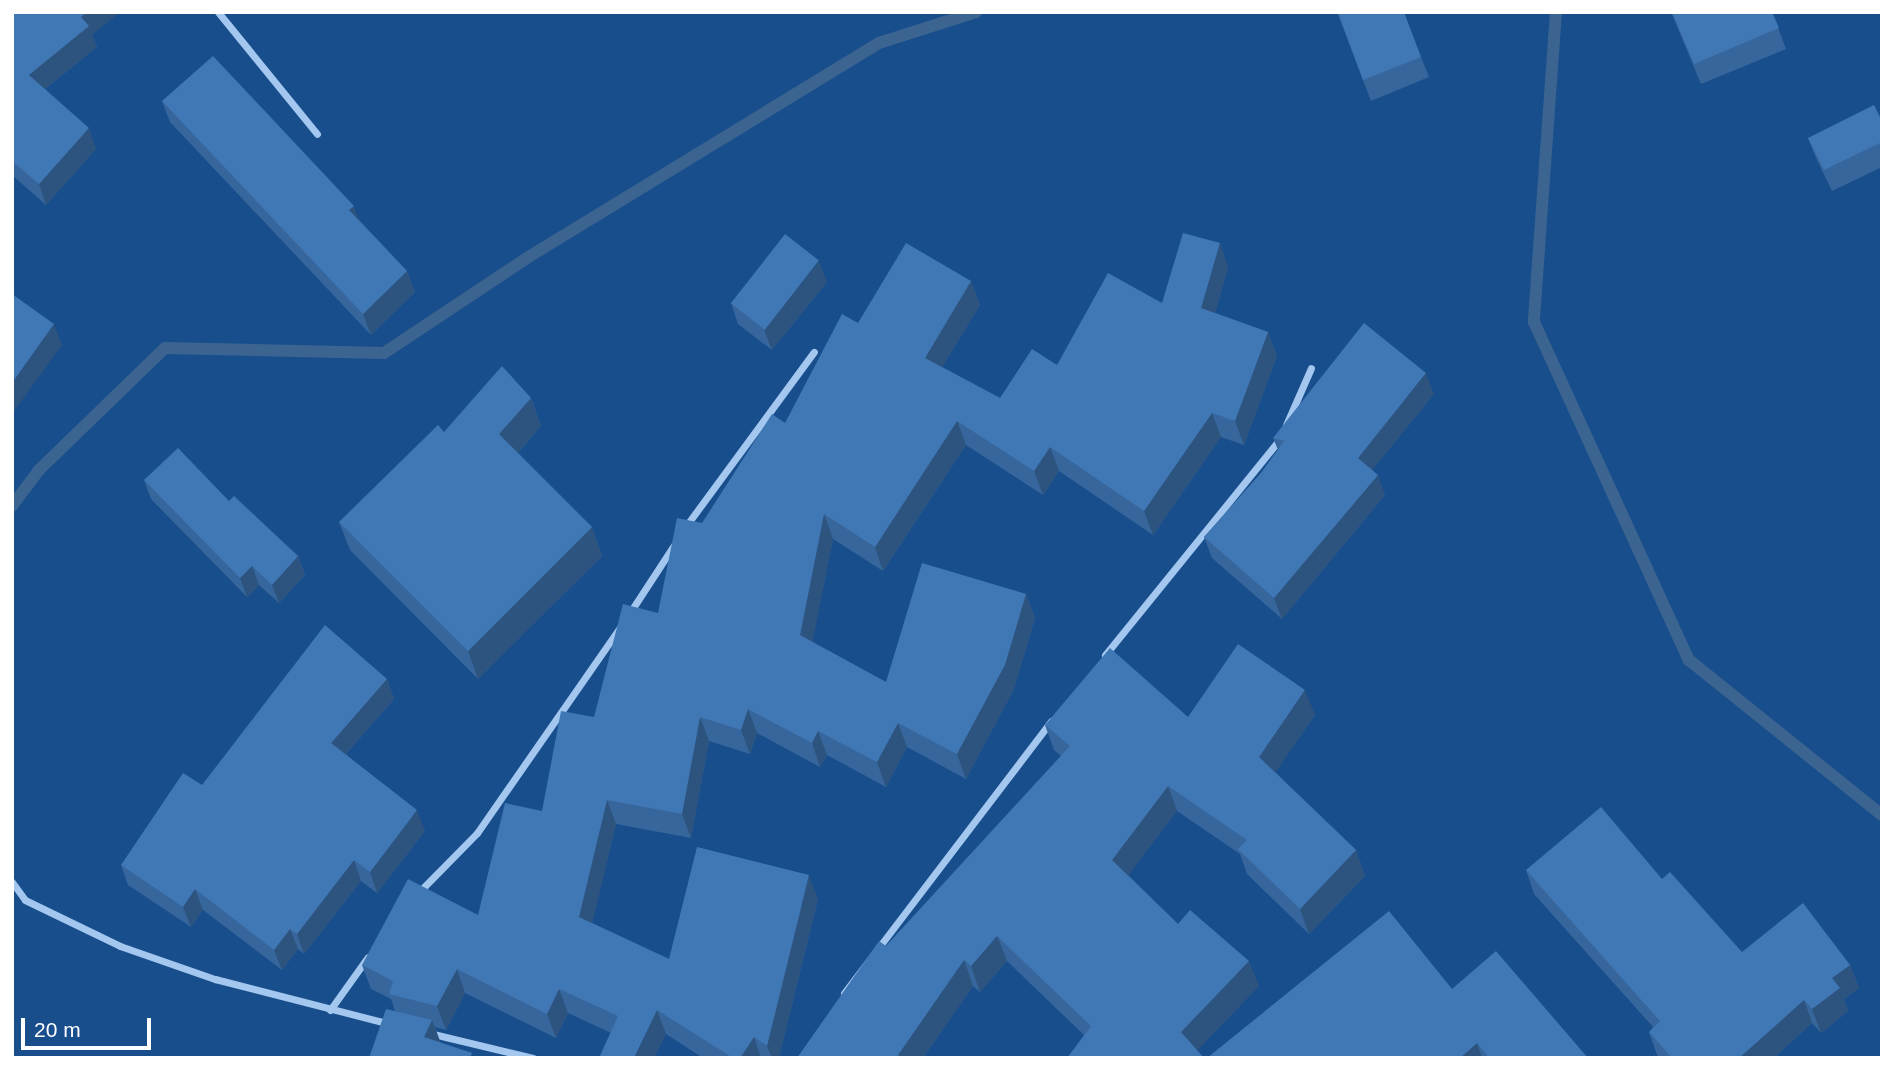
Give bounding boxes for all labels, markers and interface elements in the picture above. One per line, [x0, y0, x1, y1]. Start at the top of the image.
scale bar [24, 1004, 154, 1048]
text: 20 m [34, 1018, 81, 1041]

